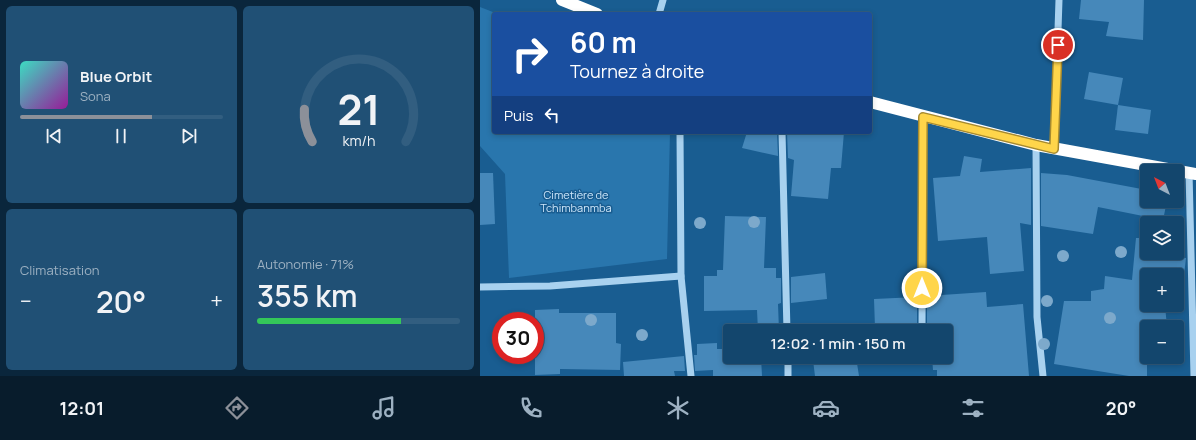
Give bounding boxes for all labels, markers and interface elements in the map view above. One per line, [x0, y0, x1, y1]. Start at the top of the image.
text: 60 m [570, 23, 637, 61]
icon: right [504, 28, 556, 80]
pin [1041, 28, 1075, 62]
icon: arrive [1047, 34, 1069, 56]
text: Tournez à droite [570, 59, 704, 83]
text: Blue Orbit [80, 66, 152, 87]
text: 21 [337, 81, 380, 137]
text: Sona [80, 87, 111, 105]
icon: left [541, 104, 563, 126]
text: Puis [504, 105, 533, 126]
icon: previous [43, 125, 65, 147]
icon: pause [110, 125, 132, 147]
icon: next [178, 125, 200, 147]
text: km/h [342, 131, 375, 150]
north arrow [1140, 164, 1184, 208]
map controls [1140, 164, 1184, 364]
park label: Cimetière de Tchimbanmba [540, 187, 612, 215]
button: layers [1140, 216, 1184, 260]
text: Autonomie · 71% [257, 255, 354, 273]
text: Climatisation [20, 261, 100, 279]
position arrow [901, 267, 943, 309]
button: + [1140, 268, 1184, 312]
text: 355 km [257, 275, 357, 316]
text: 20° [96, 281, 146, 322]
text: − [20, 286, 32, 316]
text: + [210, 286, 223, 316]
speed limit sign: 30 [492, 312, 544, 364]
button: − [1140, 320, 1184, 364]
text: 12:02 · 1 min · 150 m [771, 333, 905, 354]
icon: directions [223, 394, 251, 422]
icon: music [370, 394, 398, 422]
icon: phone [517, 394, 545, 422]
icon: climate [664, 394, 692, 422]
icon: car [812, 394, 840, 422]
icon: filters [959, 394, 987, 422]
text: 12:01 [60, 396, 104, 420]
text: 20° [1106, 396, 1136, 420]

